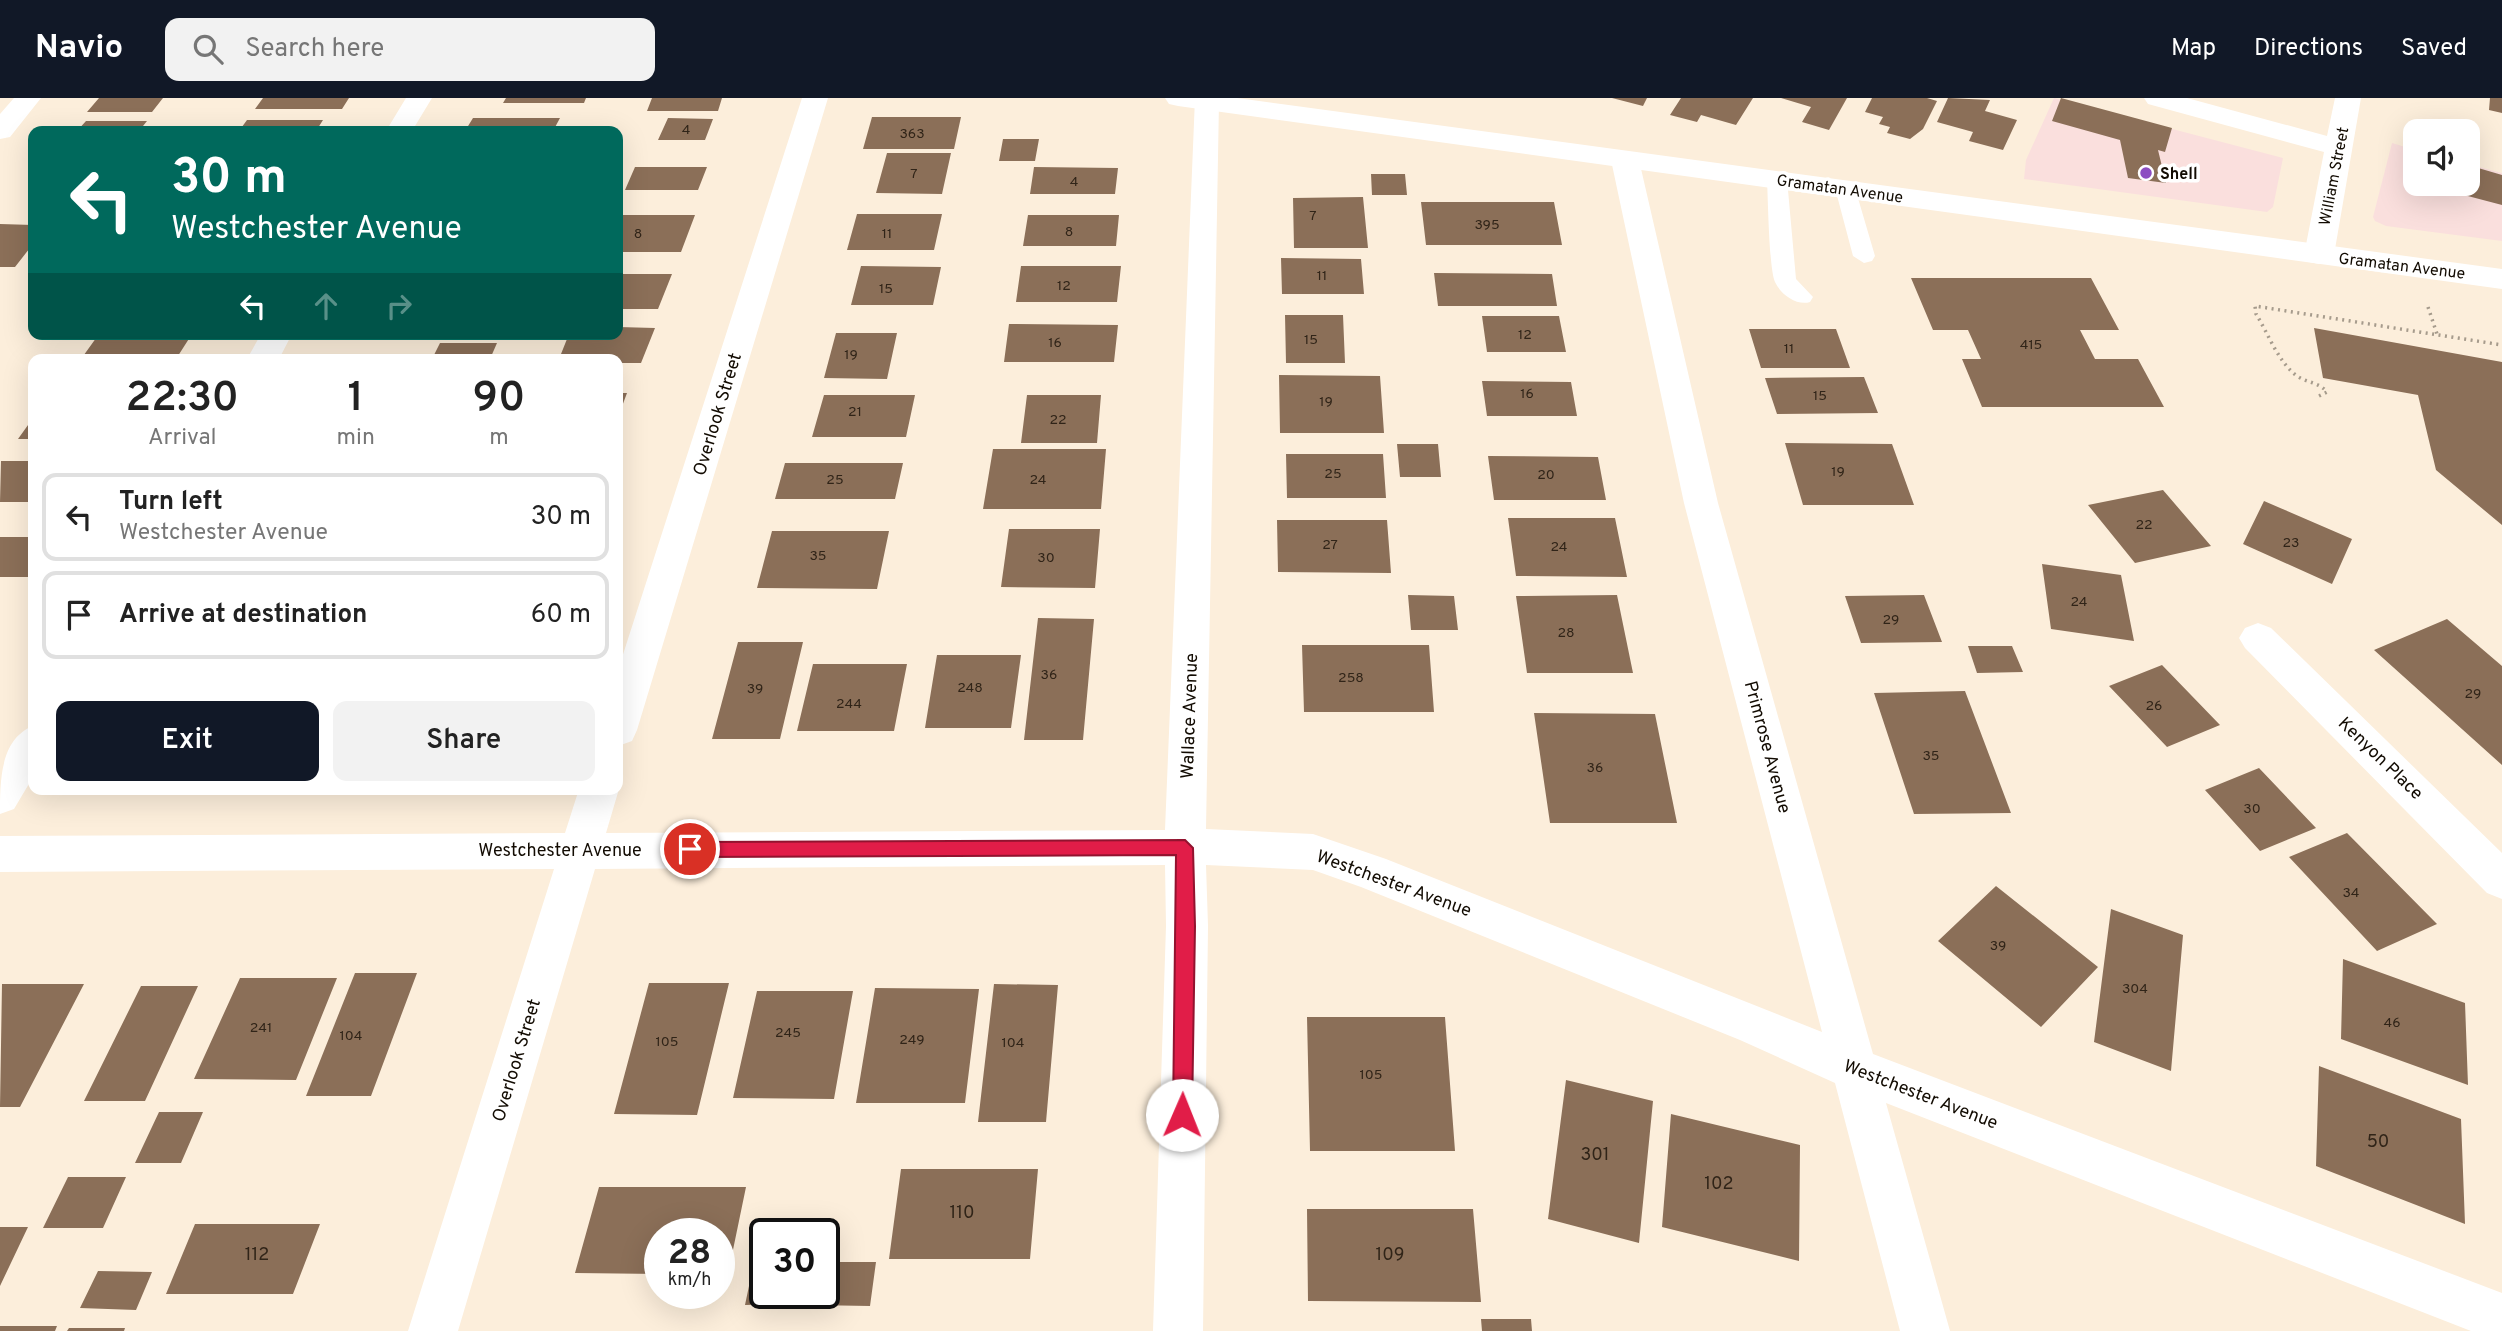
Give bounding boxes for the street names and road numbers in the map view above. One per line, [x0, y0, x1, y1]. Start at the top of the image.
street label: William Street [2316, 125, 2354, 227]
street label: Gramatan Avenue [1775, 171, 1904, 209]
street label: Gramatan Avenue [2337, 249, 2466, 285]
street label: Overlook Street [689, 350, 748, 479]
street label: Wallace Avenue [1177, 653, 1204, 779]
street label: Primrose Avenue [1738, 679, 1795, 816]
street label: Kenyon Place [2332, 713, 2427, 805]
street label: Westchester Avenue [478, 840, 642, 863]
street label: Westchester Avenue [1313, 846, 1474, 923]
street label: Overlook Street [488, 996, 547, 1125]
street label: Westchester Avenue [1840, 1055, 2001, 1135]

